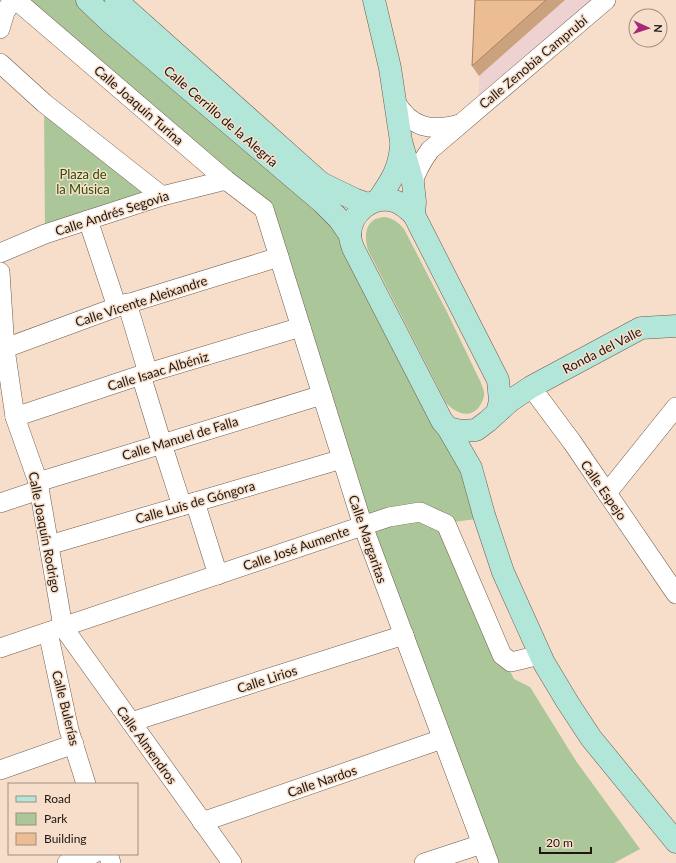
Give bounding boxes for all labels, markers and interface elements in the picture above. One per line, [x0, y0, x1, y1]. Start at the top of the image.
north arrow [628, 8, 668, 48]
street label: Calle Zenobia Camprubí [476, 12, 591, 112]
text: N [652, 24, 665, 33]
street label: Calle Joaquín Turina [91, 62, 187, 148]
street label: Calle Cerrillo de la Alegría [161, 62, 281, 170]
park label: Plaza de la Música [56, 166, 110, 197]
street label: Calle Andrés Segovia [53, 187, 171, 239]
street label: Calle Vicente Aleixandre [73, 272, 209, 330]
street label: Ronda del Valle [560, 323, 644, 377]
street label: Calle Isaac Albéniz [106, 348, 211, 394]
street label: Calle Manuel de Falla [120, 413, 240, 463]
street label: Calle Espejo [578, 457, 630, 523]
street label: Calle Joaquín Rodrigo [25, 470, 65, 594]
street label: Calle Luis de Góngora [133, 477, 257, 527]
street label: Calle Margaritas [345, 493, 391, 586]
street label: Calle José Aumente [241, 522, 351, 574]
street label: Calle Lirios [235, 662, 299, 696]
street label: Calle Bulerías [49, 669, 83, 748]
street label: Calle Almendros [113, 703, 181, 787]
street label: Calle Nardos [285, 762, 359, 800]
legend [8, 783, 138, 855]
text: Road [44, 791, 71, 806]
text: Park [44, 811, 68, 826]
scale bar [540, 829, 591, 855]
text: Building [44, 831, 87, 846]
text: 20 m [546, 835, 573, 850]

